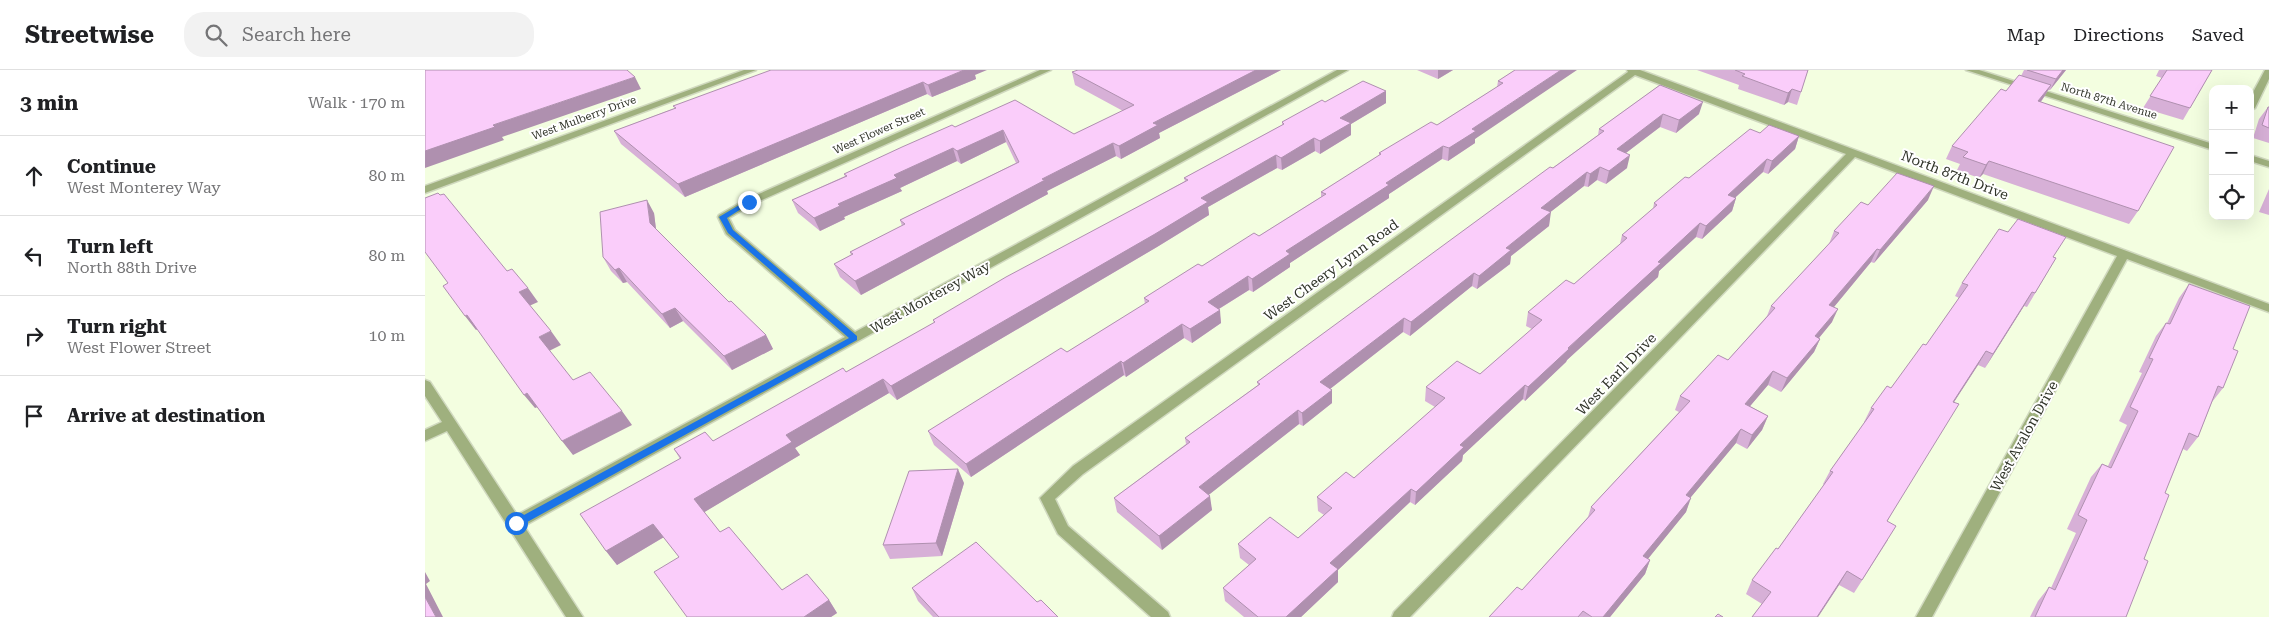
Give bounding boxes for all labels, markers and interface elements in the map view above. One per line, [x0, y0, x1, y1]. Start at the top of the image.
search box [184, 12, 534, 57]
text: Streetwise [25, 21, 154, 49]
icon: search [202, 21, 230, 49]
text: Search here [242, 23, 351, 46]
text: Map [2007, 24, 2045, 45]
text: Directions [2073, 24, 2164, 45]
text: Saved [2192, 24, 2244, 45]
street label: North 87th Avenue [2059, 80, 2159, 122]
map controls [2209, 85, 2254, 220]
button: + [2209, 85, 2254, 130]
text: 3 min [20, 91, 78, 115]
text: Walk · 170 m [308, 93, 405, 112]
street label: West Mulberry Drive [530, 93, 638, 143]
street label: West Flower Street [831, 105, 927, 157]
button: − [2209, 130, 2254, 175]
street label: North 87th Drive [1899, 147, 2011, 203]
text: Continue [67, 155, 156, 178]
icon: ahead [20, 162, 48, 190]
text: 80 m [368, 166, 405, 185]
button: locate [2209, 175, 2254, 220]
text: West Monterey Way [67, 178, 221, 197]
route end [738, 191, 761, 214]
street label: West Cheery Lynn Road [1261, 216, 1401, 324]
text: Turn left [67, 235, 153, 258]
icon: left [20, 242, 48, 270]
text: 80 m [368, 246, 405, 265]
street label: West Monterey Way [867, 257, 993, 337]
text: North 88th Drive [67, 258, 197, 277]
text: Turn right [67, 315, 167, 338]
icon: right [20, 322, 48, 350]
text: 10 m [368, 326, 405, 345]
street label: West Earll Drive [1573, 329, 1659, 418]
text: West Flower Street [67, 338, 211, 357]
street label: West Avalon Drive [1987, 378, 2061, 494]
icon: arrive [20, 402, 48, 430]
text: Arrive at destination [67, 404, 265, 427]
route start [505, 512, 528, 535]

